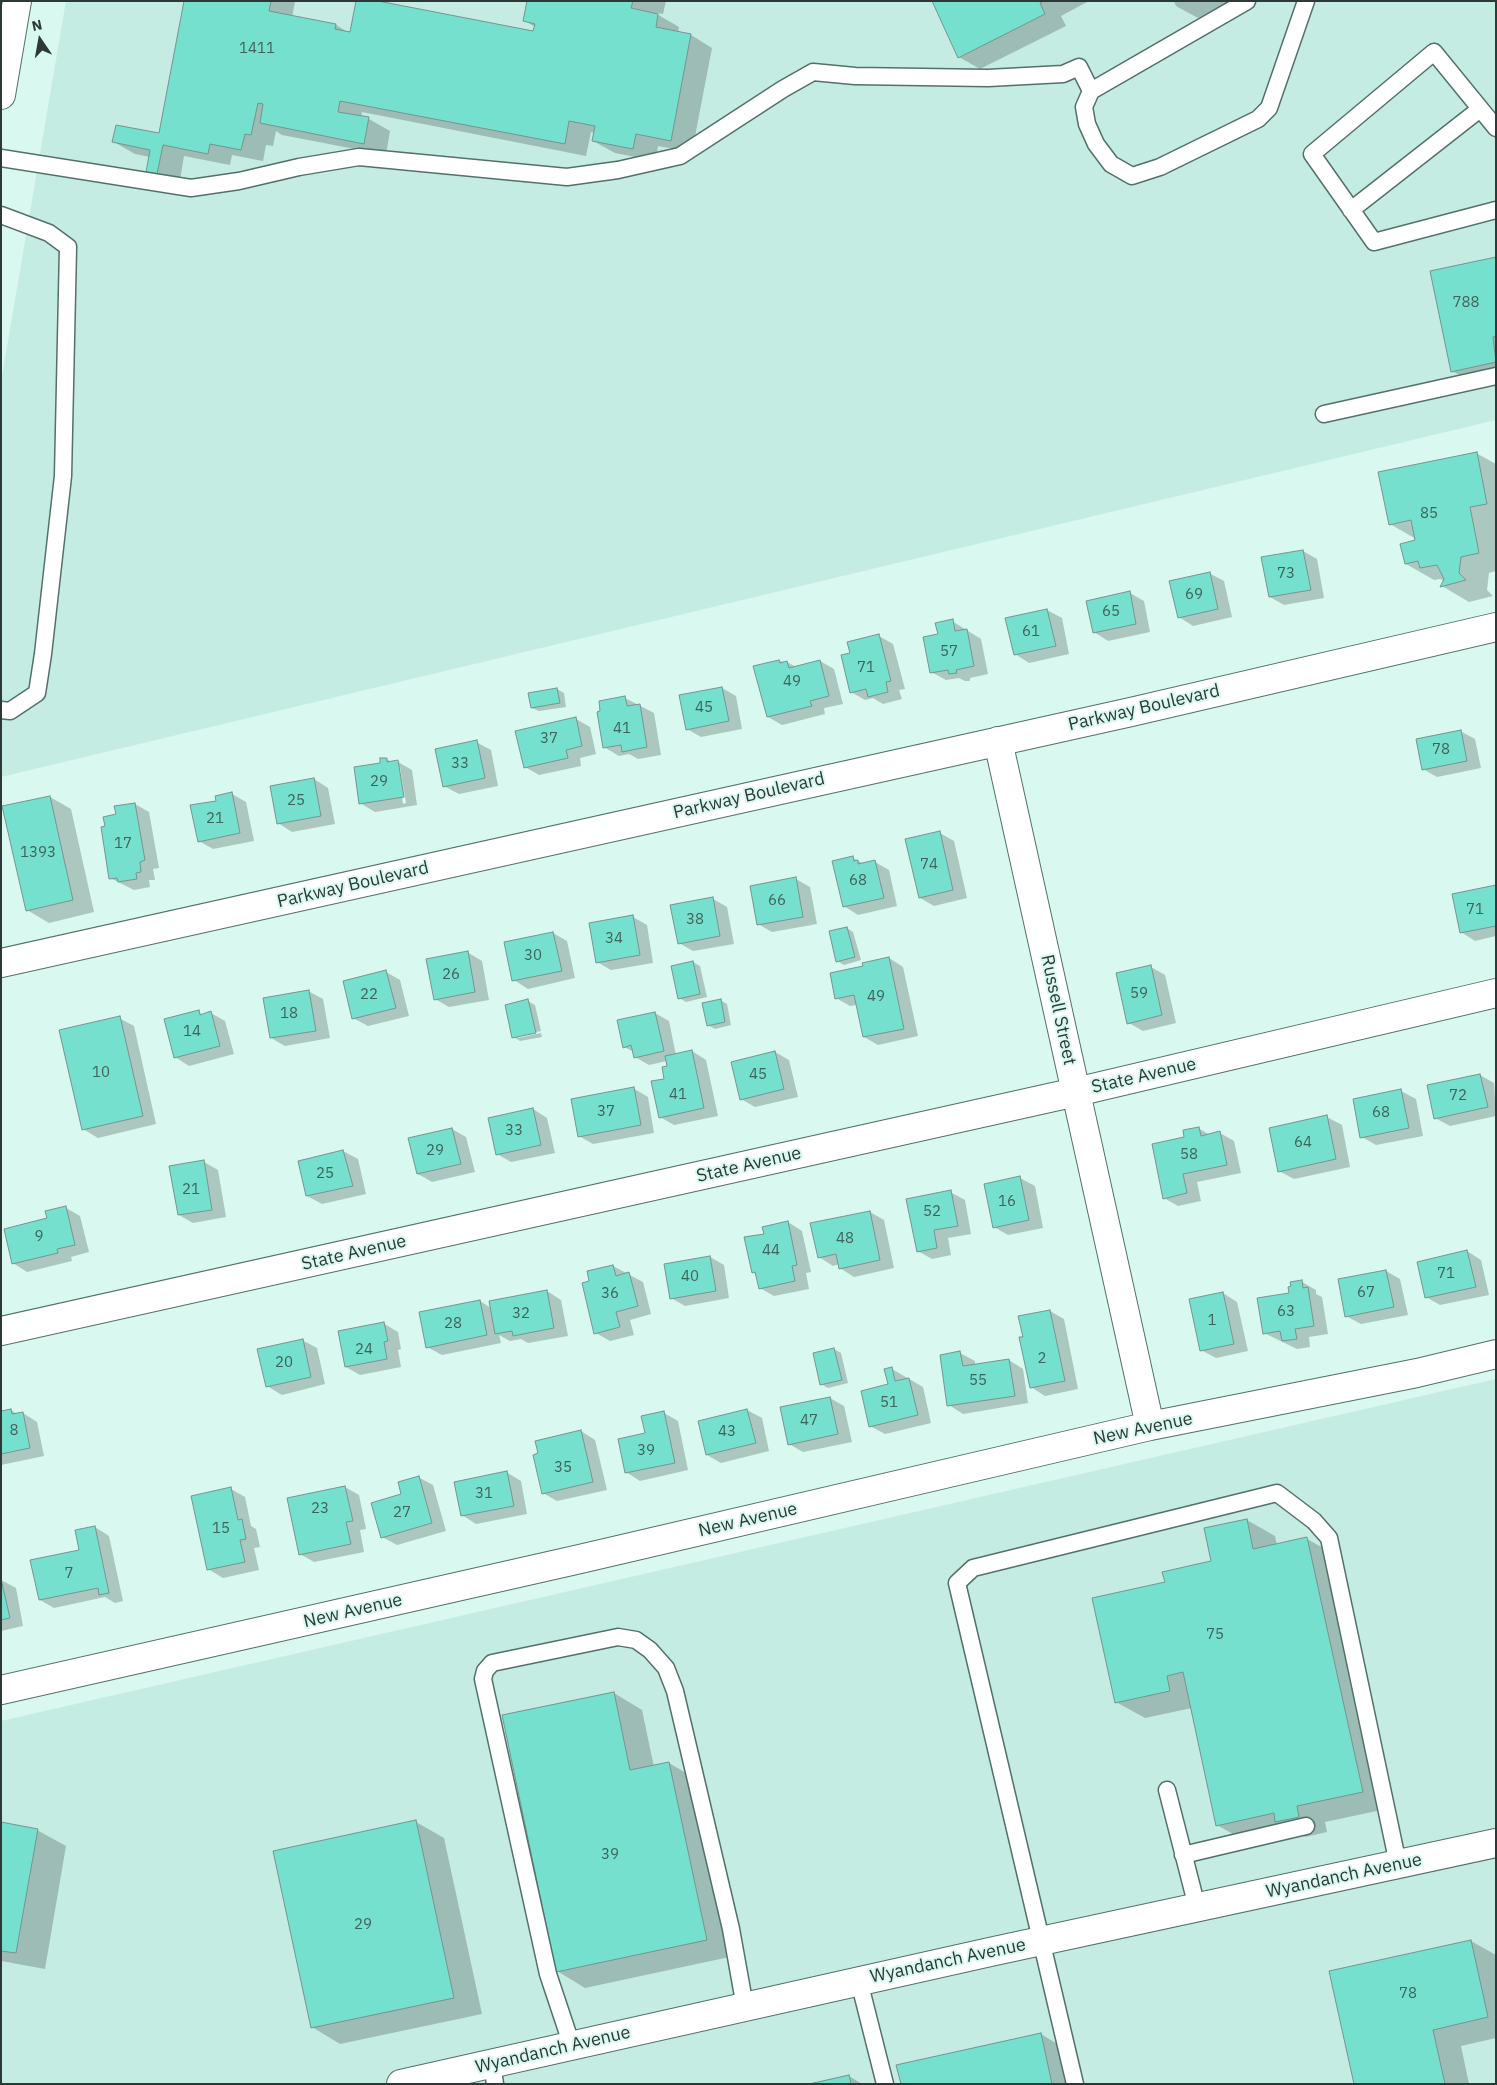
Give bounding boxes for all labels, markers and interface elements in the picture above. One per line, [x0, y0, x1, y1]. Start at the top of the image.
north arrow [15, 15, 65, 65]
text: N [30, 15, 44, 35]
house number: 1411 [239, 40, 275, 58]
house number: 788 [1453, 294, 1479, 312]
house number: 85 [1420, 505, 1438, 523]
house number: 73 [1277, 565, 1295, 583]
house number: 69 [1185, 586, 1203, 604]
house number: 65 [1102, 603, 1120, 621]
house number: 61 [1022, 623, 1040, 641]
house number: 57 [940, 643, 958, 661]
house number: 71 [857, 659, 875, 677]
house number: 49 [783, 673, 801, 691]
street label: Parkway Boulevard [1066, 680, 1222, 736]
house number: 45 [695, 699, 713, 717]
house number: 41 [613, 720, 631, 738]
house number: 37 [540, 730, 558, 748]
house number: 78 [1432, 741, 1450, 759]
house number: 33 [451, 755, 469, 773]
street label: Parkway Boulevard [671, 768, 827, 824]
house number: 29 [370, 773, 388, 791]
house number: 25 [287, 792, 305, 810]
house number: 21 [206, 810, 224, 828]
house number: 17 [114, 835, 132, 853]
house number: 1393 [20, 844, 56, 862]
house number: 74 [920, 856, 938, 874]
street label: Parkway Boulevard [275, 857, 431, 913]
house number: 68 [849, 872, 867, 890]
house number: 66 [768, 892, 786, 910]
house number: 71 [1466, 901, 1484, 919]
house number: 38 [686, 911, 704, 929]
house number: 34 [605, 930, 623, 948]
house number: 30 [524, 947, 542, 965]
street label: Russell Street [1036, 953, 1080, 1067]
house number: 26 [442, 966, 460, 984]
house number: 59 [1130, 985, 1148, 1003]
house number: 22 [360, 986, 378, 1004]
house number: 49 [867, 988, 885, 1006]
house number: 18 [280, 1005, 298, 1023]
house number: 14 [183, 1023, 201, 1041]
street label: State Avenue [1090, 1053, 1198, 1099]
house number: 10 [92, 1064, 110, 1082]
house number: 45 [749, 1066, 767, 1084]
house number: 41 [669, 1086, 687, 1104]
house number: 72 [1449, 1087, 1467, 1105]
house number: 37 [597, 1103, 615, 1121]
house number: 68 [1372, 1104, 1390, 1122]
house number: 33 [505, 1122, 523, 1140]
house number: 64 [1294, 1134, 1312, 1152]
house number: 29 [426, 1142, 444, 1160]
street label: State Avenue [695, 1142, 803, 1188]
house number: 58 [1180, 1146, 1198, 1164]
house number: 25 [316, 1165, 334, 1183]
house number: 21 [182, 1181, 200, 1199]
house number: 16 [998, 1193, 1016, 1211]
house number: 52 [923, 1203, 941, 1221]
house number: 9 [35, 1228, 43, 1246]
street label: State Avenue [300, 1230, 408, 1276]
house number: 48 [836, 1230, 854, 1248]
house number: 44 [762, 1242, 780, 1260]
house number: 71 [1437, 1265, 1455, 1283]
house number: 40 [681, 1268, 699, 1286]
house number: 67 [1357, 1284, 1375, 1302]
house number: 36 [601, 1285, 619, 1303]
house number: 63 [1277, 1303, 1295, 1321]
house number: 32 [512, 1305, 530, 1323]
house number: 1 [1208, 1312, 1216, 1330]
house number: 28 [444, 1315, 462, 1333]
house number: 24 [355, 1341, 373, 1359]
house number: 2 [1038, 1350, 1046, 1368]
house number: 20 [275, 1354, 293, 1372]
house number: 55 [969, 1372, 987, 1390]
house number: 51 [880, 1394, 898, 1412]
street label: New Avenue [1092, 1408, 1194, 1450]
house number: 47 [800, 1412, 818, 1430]
house number: 8 [10, 1422, 18, 1440]
house number: 43 [718, 1423, 736, 1441]
house number: 39 [637, 1442, 655, 1460]
house number: 35 [554, 1459, 572, 1477]
house number: 31 [475, 1485, 493, 1503]
street label: New Avenue [697, 1498, 799, 1542]
house number: 23 [311, 1500, 329, 1518]
house number: 27 [393, 1504, 411, 1522]
house number: 15 [212, 1520, 230, 1538]
house number: 7 [65, 1565, 73, 1583]
street label: New Avenue [302, 1589, 404, 1633]
house number: 75 [1206, 1626, 1224, 1644]
house number: 39 [601, 1846, 619, 1864]
street label: Wyandanch Avenue [1264, 1849, 1424, 1903]
house number: 29 [354, 1916, 372, 1934]
street label: Wyandanch Avenue [868, 1934, 1028, 1988]
house number: 78 [1399, 1985, 1417, 2003]
street label: Wyandanch Avenue [473, 2022, 633, 2078]

